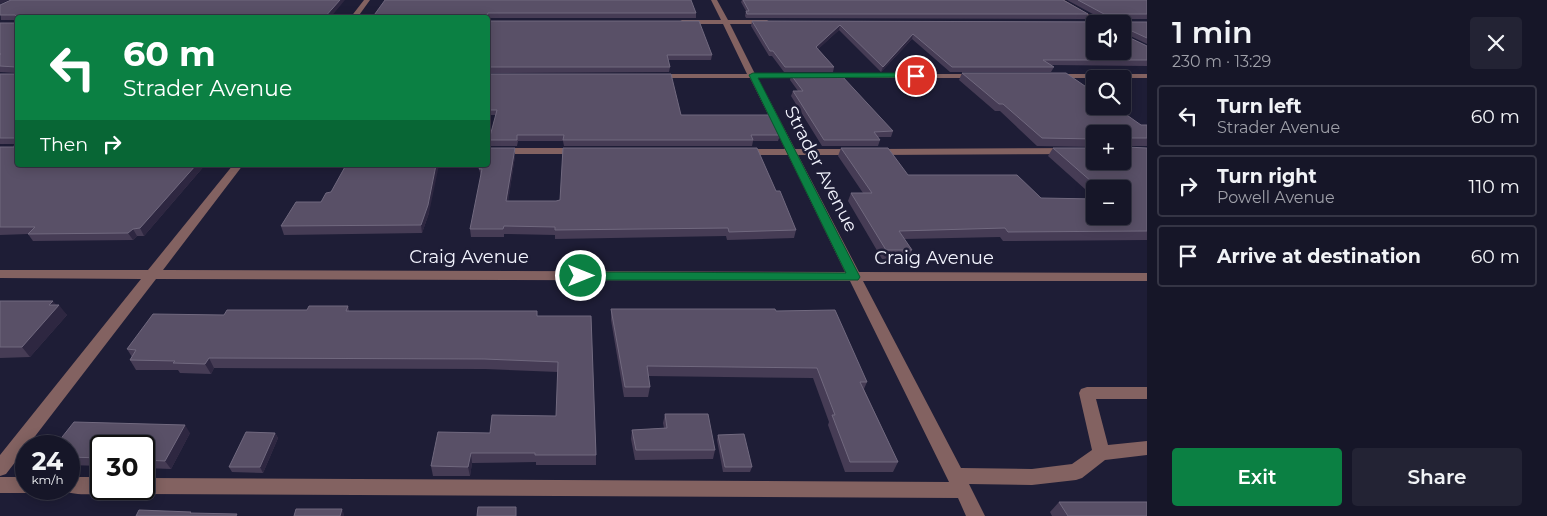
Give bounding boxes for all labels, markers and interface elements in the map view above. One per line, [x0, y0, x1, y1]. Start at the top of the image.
text: 1 min [1172, 14, 1253, 51]
map controls [1086, 15, 1131, 225]
button: sound [1086, 15, 1131, 60]
button: close [1470, 17, 1522, 69]
text: 60 m [123, 32, 216, 75]
icon: left [40, 35, 105, 100]
text: 230 m · 13:29 [1172, 52, 1271, 71]
pin [895, 55, 937, 97]
icon: arrive [902, 62, 930, 90]
button: search [1086, 70, 1131, 115]
text: Strader Avenue [123, 75, 292, 102]
text: Turn left [1217, 95, 1302, 118]
street label: Strader Avenue [780, 102, 862, 236]
icon: left [1174, 102, 1202, 130]
text: 60 m [1471, 105, 1520, 128]
text: Strader Avenue [1217, 118, 1340, 137]
button: + [1086, 125, 1131, 170]
icon: right [98, 130, 126, 158]
text: Then [40, 133, 88, 156]
text: Turn right [1217, 165, 1317, 188]
icon: right [1174, 172, 1202, 200]
text: 110 m [1469, 175, 1520, 198]
button: − [1086, 180, 1131, 225]
text: Powell Avenue [1217, 188, 1335, 207]
icon: arrive [1174, 242, 1202, 270]
text: Arrive at destination [1217, 245, 1421, 268]
text: 60 m [1471, 245, 1520, 268]
street label: Craig Avenue [409, 246, 529, 268]
street label: Craig Avenue [874, 247, 994, 269]
position arrow [554, 249, 606, 301]
speed limit sign: 30 [90, 435, 155, 500]
text: 24 [32, 446, 63, 476]
button: Exit [1172, 448, 1342, 506]
button: Share [1352, 448, 1522, 506]
text: km/h [31, 472, 64, 487]

